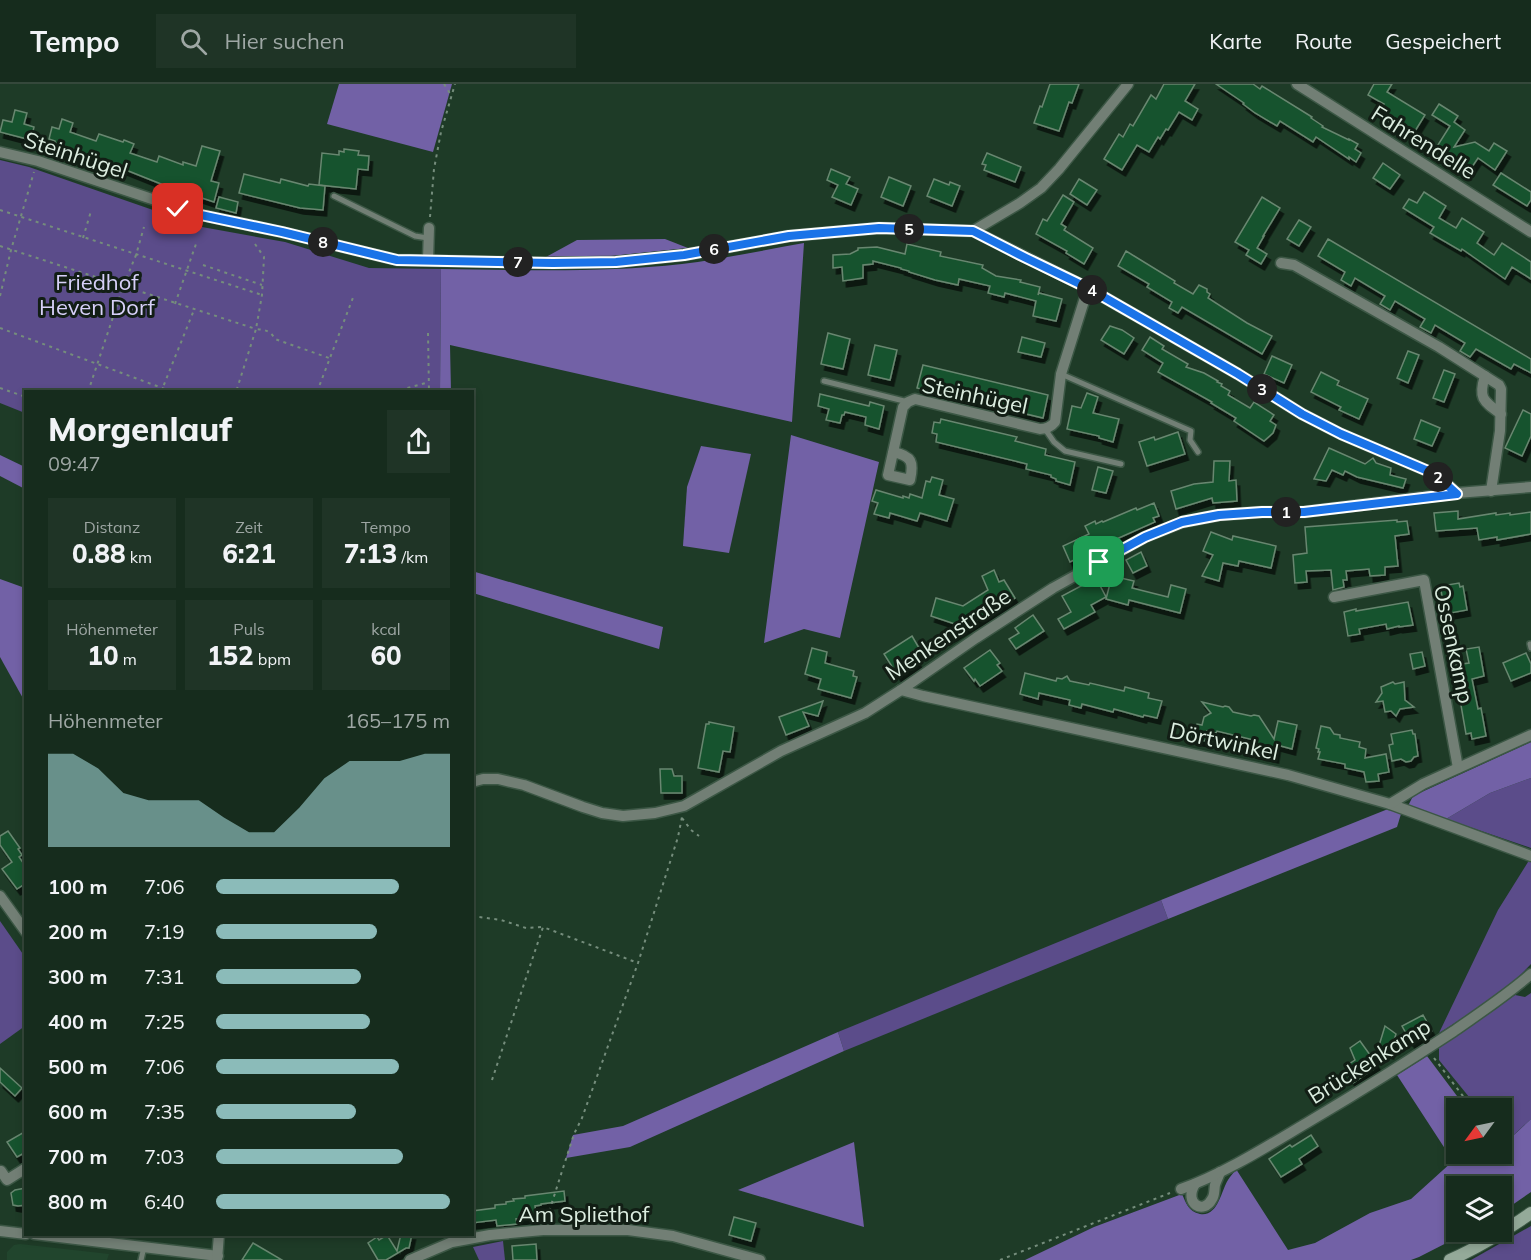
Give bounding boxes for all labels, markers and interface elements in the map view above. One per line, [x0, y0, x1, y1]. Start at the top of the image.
search box [156, 14, 576, 68]
text: Tempo [30, 24, 120, 59]
icon: search [177, 25, 210, 58]
text: Hier suchen [225, 27, 345, 55]
text: Karte [1209, 28, 1262, 54]
text: Route [1295, 28, 1352, 54]
text: Gespeichert [1385, 28, 1501, 54]
street label: Fahrendelle [1366, 99, 1482, 185]
street label: Steinhügel [21, 125, 131, 185]
pin [152, 183, 203, 234]
icon: check [161, 192, 194, 225]
pin: 5 [894, 214, 924, 244]
text: 5 [904, 219, 914, 239]
pin: 8 [308, 227, 338, 257]
text: 8 [318, 232, 328, 252]
pin: 6 [699, 234, 729, 264]
text: 6 [709, 239, 719, 259]
pin: 7 [503, 247, 533, 277]
text: 7 [513, 252, 523, 272]
park label: Friedhof Heven Dorf [39, 268, 155, 321]
pin: 4 [1077, 275, 1107, 305]
text: 4 [1087, 280, 1097, 300]
street label: Steinhügel [920, 370, 1030, 420]
pin: 3 [1247, 374, 1277, 404]
text: 3 [1257, 379, 1267, 399]
text: Morgenlauf [48, 408, 232, 449]
button: share [387, 410, 450, 473]
text: 09:47 [48, 451, 101, 476]
pin: 2 [1423, 462, 1453, 492]
text: 2 [1433, 467, 1443, 487]
pin: 1 [1271, 497, 1301, 527]
text: 1 [1281, 502, 1291, 522]
text: Distanz [84, 517, 140, 537]
text: Zeit [235, 517, 263, 537]
text: Tempo [361, 517, 411, 537]
pin [1073, 536, 1124, 587]
text: 0.88 [72, 537, 126, 570]
text: 6:21 [222, 537, 276, 570]
text: 7:13 [344, 537, 397, 570]
icon: arrive [1082, 545, 1115, 578]
text: km [126, 547, 152, 567]
text: /km [397, 547, 428, 567]
street label: Menkenstraße [880, 582, 1016, 686]
street label: Ossenkamp [1428, 582, 1480, 706]
text: Höhenmeter [66, 619, 158, 639]
text: Puls [233, 619, 265, 639]
text: kcal [371, 619, 401, 639]
text: 10 [87, 639, 118, 672]
text: 152 [207, 639, 254, 672]
text: 60 [370, 639, 402, 672]
text: m [118, 649, 137, 669]
text: bpm [254, 649, 291, 669]
text: Höhenmeter [48, 708, 163, 733]
text: 165–175 m [345, 708, 450, 733]
street label: Dörtwinkel [1167, 716, 1281, 766]
text: 100 m [48, 874, 107, 899]
text: 7:06 [144, 874, 185, 899]
text: 200 m [48, 919, 107, 944]
text: 7:19 [144, 919, 185, 944]
text: 300 m [48, 964, 107, 989]
text: 7:31 [144, 964, 185, 989]
text: 400 m [48, 1009, 107, 1034]
text: 7:25 [144, 1009, 185, 1034]
street label: Brückenkamp [1302, 1012, 1436, 1110]
text: 500 m [48, 1054, 107, 1079]
text: 7:06 [144, 1054, 185, 1079]
north arrow [1446, 1098, 1512, 1164]
map controls [1446, 1098, 1512, 1242]
text: 600 m [48, 1099, 107, 1124]
text: 7:35 [144, 1099, 185, 1124]
text: 700 m [48, 1144, 107, 1169]
text: 7:03 [144, 1144, 185, 1169]
button: layers [1446, 1176, 1512, 1242]
text: 800 m [48, 1189, 107, 1214]
text: 6:40 [144, 1189, 185, 1214]
street label: Am Spliethof [518, 1200, 650, 1228]

